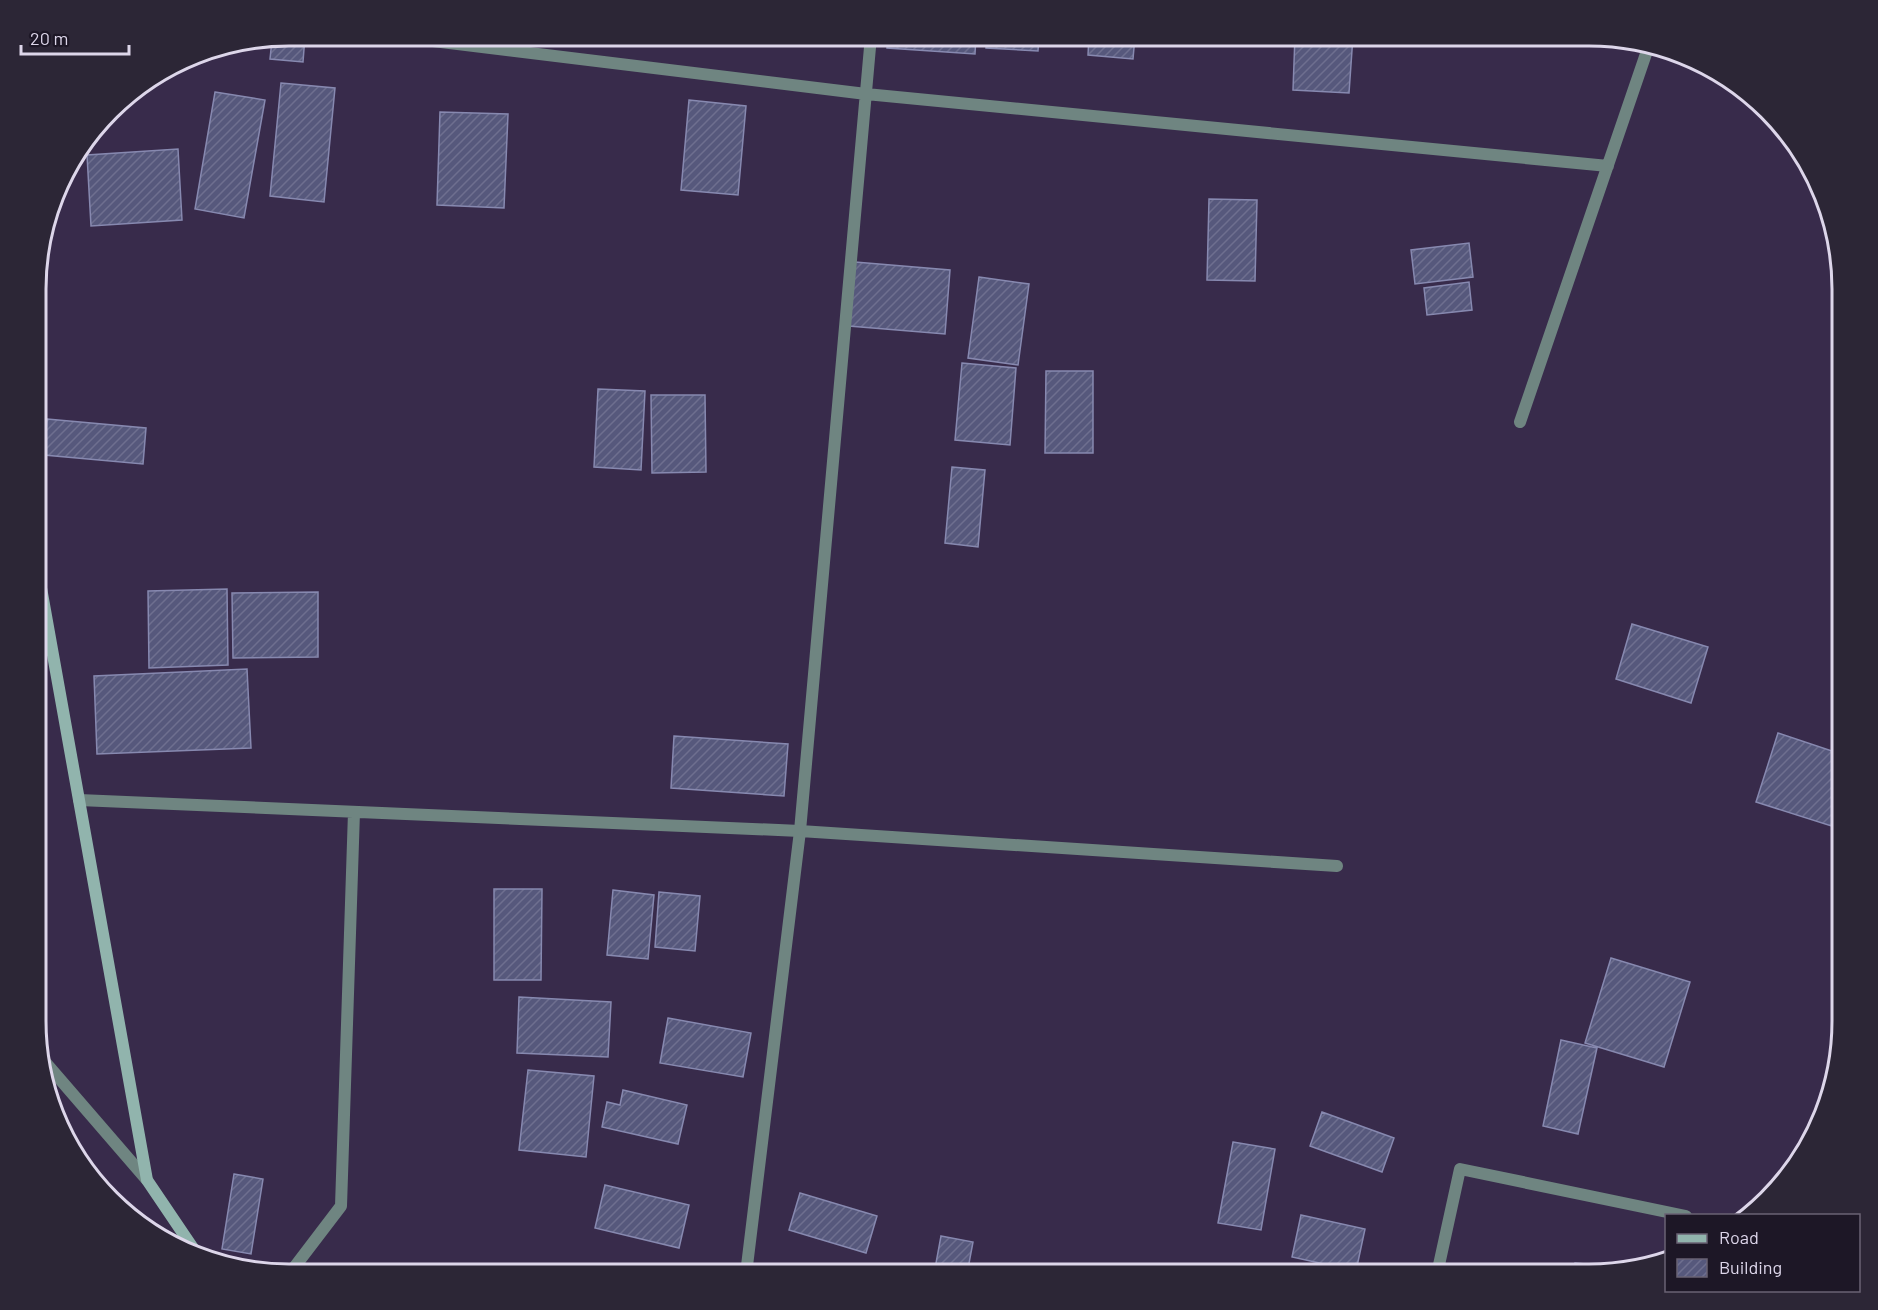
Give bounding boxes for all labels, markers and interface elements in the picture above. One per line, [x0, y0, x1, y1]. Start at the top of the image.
scale bar [21, 18, 129, 56]
text: 20 m [30, 27, 68, 49]
legend [1665, 1214, 1860, 1292]
text: Road [1719, 1226, 1759, 1248]
text: Building [1719, 1256, 1782, 1278]

